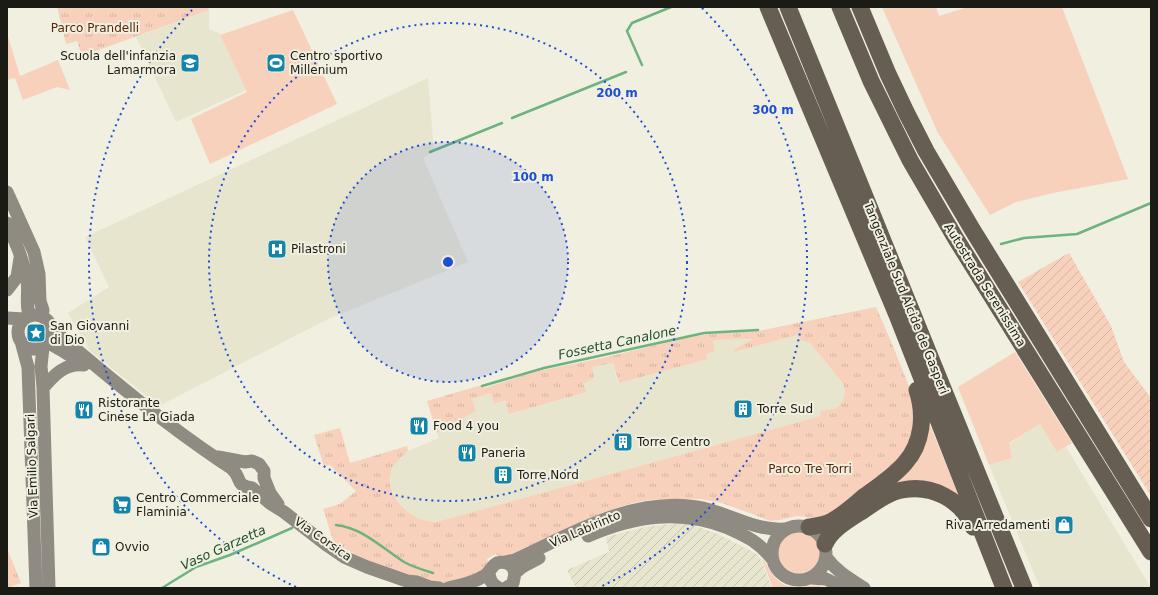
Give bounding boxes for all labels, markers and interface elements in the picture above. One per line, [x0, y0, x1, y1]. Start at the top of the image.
park label: Parco Prandelli [51, 21, 139, 35]
place label: Scuola dell'infanzia Lamarmora [60, 49, 176, 77]
place label: Centro sportivo Millenium [290, 49, 383, 77]
school or university icon: Scuola dell'infanzia Lamarmora [179, 52, 201, 74]
sports icon: Centro sportivo Millenium [265, 52, 287, 74]
text: 200 m [596, 86, 638, 100]
text: 300 m [752, 103, 794, 117]
text: 100 m [512, 170, 554, 184]
street label: Tangenziale Sud Alcide de Gasperi [860, 199, 951, 396]
street label: Autostrada Serenissima [941, 221, 1029, 349]
hospital icon: Pilastroni [266, 238, 288, 260]
place label: Pilastroni [291, 242, 346, 256]
centre of rings [441, 255, 455, 269]
place label: San Giovanni di Dio [50, 319, 129, 347]
place icon: San Giovanni di Dio [25, 322, 47, 344]
water label: Fossetta Canalone [557, 323, 678, 362]
place label: Ristorante Cinese La Giada [98, 396, 195, 424]
building icon: Torre Sud [732, 398, 754, 420]
restaurant icon: Ristorante Cinese La Giada [73, 399, 95, 421]
place label: Torre Sud [756, 402, 813, 416]
street label: Via Emilio Salgari [23, 414, 41, 518]
restaurant icon: Food 4 you [408, 415, 430, 437]
place label: Food 4 you [433, 419, 499, 433]
building icon: Torre Centro [612, 431, 634, 453]
place label: Torre Centro [636, 435, 710, 449]
restaurant icon: Paneria [456, 442, 478, 464]
place label: Paneria [481, 446, 526, 460]
park label: Parco Tre Torri [768, 462, 852, 476]
building icon: Torre Nord [492, 464, 514, 486]
place label: Torre Nord [516, 468, 579, 482]
place label: Centro Commerciale Flaminia [136, 491, 259, 519]
supermarket icon: Centro Commerciale Flaminia [111, 494, 133, 516]
street label: Via Labirinto [548, 508, 622, 550]
street label: Via Corsica [292, 514, 354, 564]
shop icon: Riva Arredamenti [1053, 514, 1075, 536]
place label: Riva Arredamenti [945, 518, 1050, 532]
water label: Vaso Garzetta [178, 522, 268, 573]
shop icon: Ovvio [90, 536, 112, 558]
place label: Ovvio [115, 540, 149, 554]

